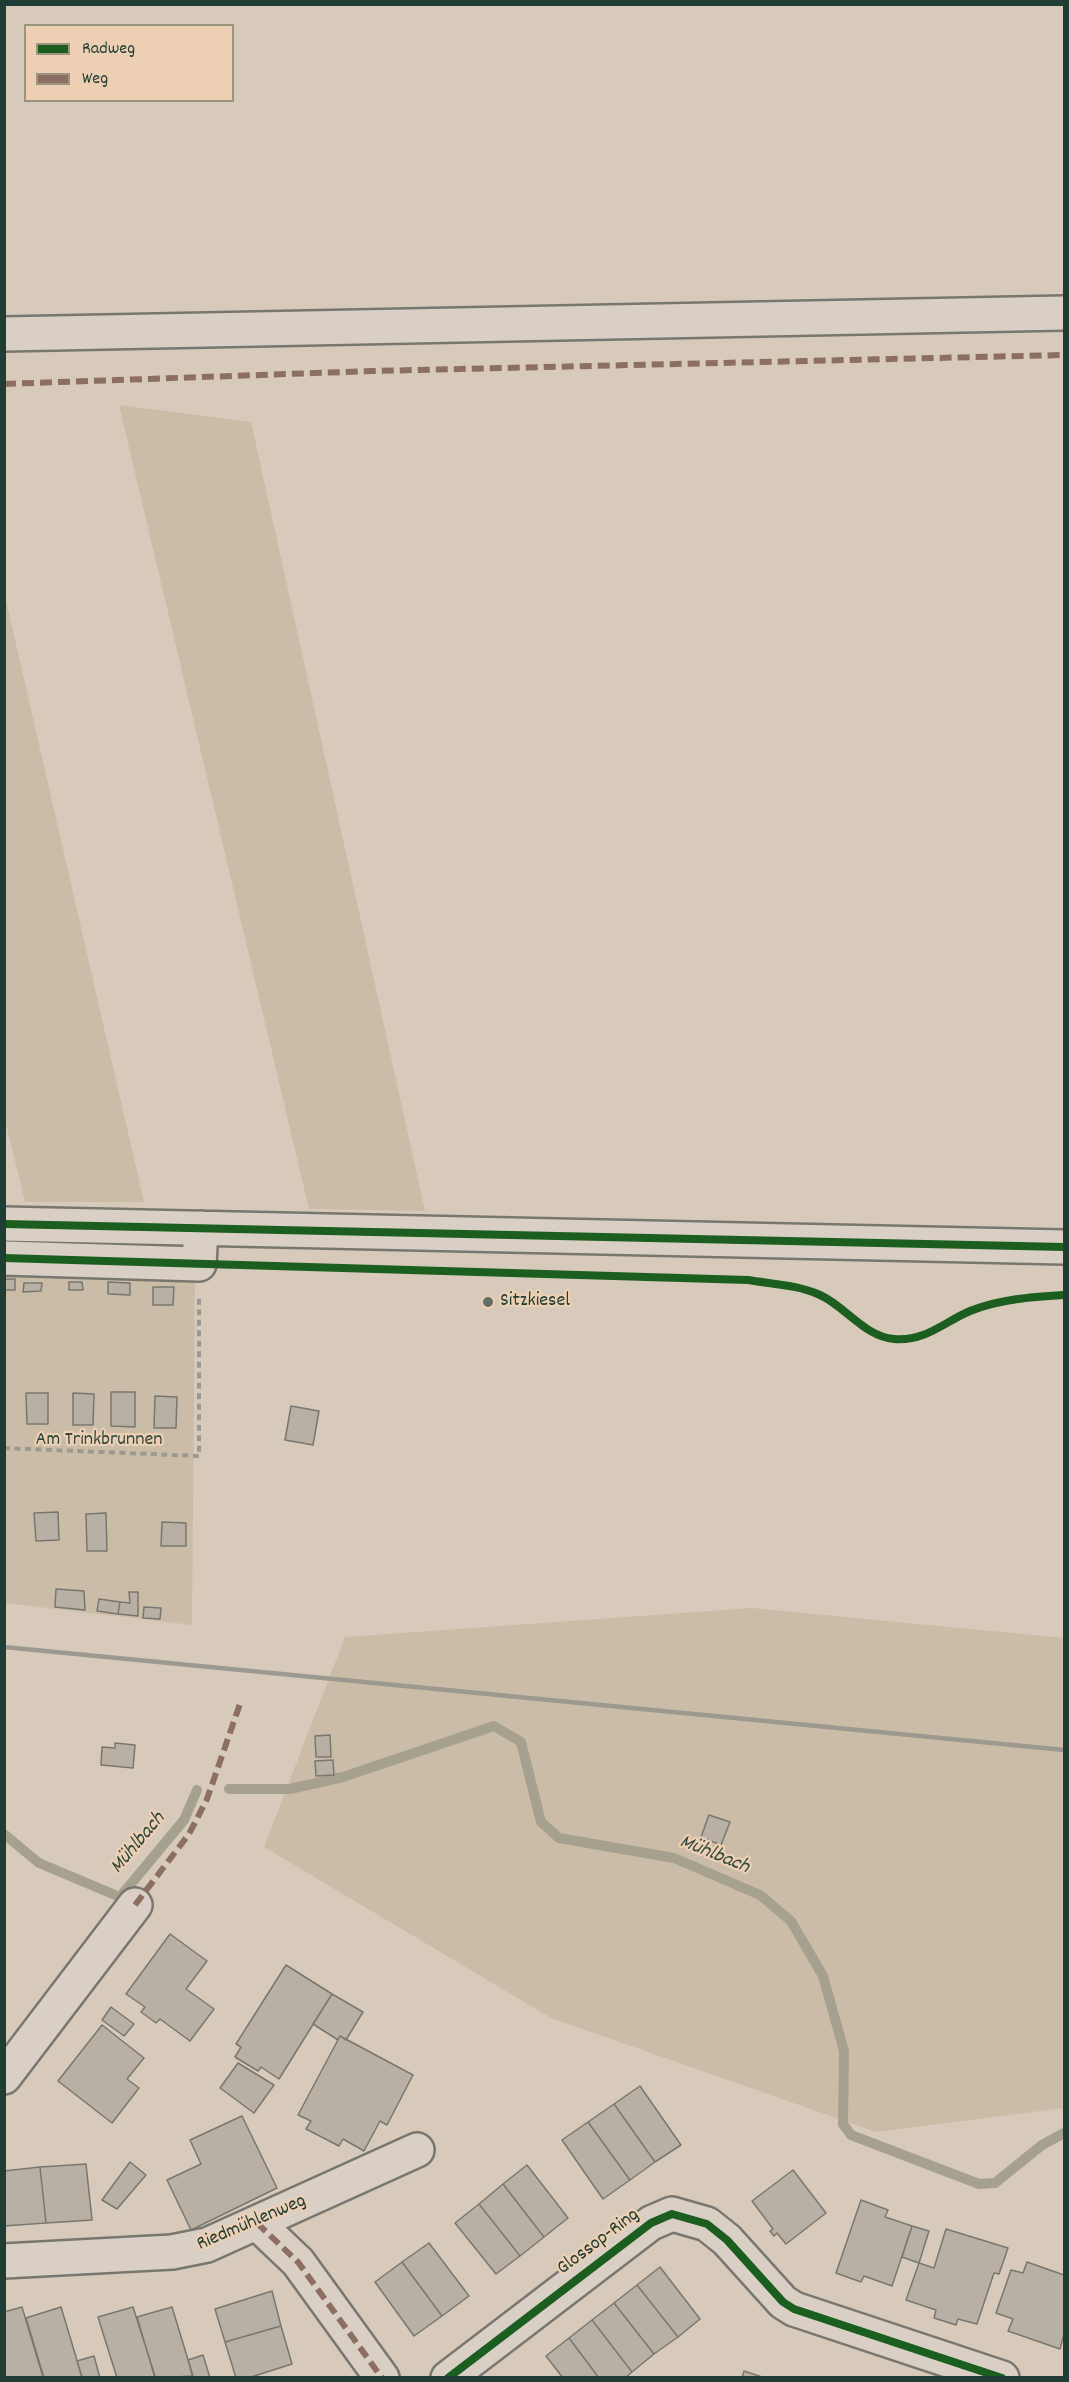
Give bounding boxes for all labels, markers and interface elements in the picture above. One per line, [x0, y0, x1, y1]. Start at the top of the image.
legend [24, 24, 234, 102]
text: Radweg [82, 37, 135, 62]
text: Weg [82, 67, 108, 92]
place label: Sitzkiesel [500, 1290, 570, 1314]
marker: Sitzkiesel [481, 1295, 495, 1309]
park label: Am Trinkbrunnen [36, 1429, 162, 1453]
water label: Mühlbach [106, 1808, 172, 1880]
water label: Mühlbach [675, 1831, 753, 1881]
street label: Riedmühlenweg [194, 2190, 310, 2258]
street label: Glossop-Ring [553, 2204, 645, 2282]

